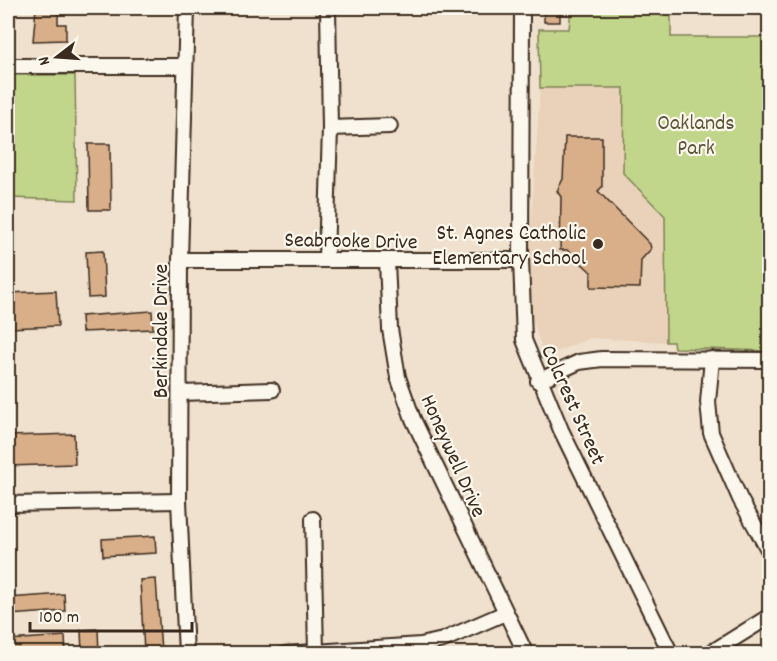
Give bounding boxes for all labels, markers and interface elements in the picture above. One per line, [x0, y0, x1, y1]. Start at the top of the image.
north arrow [27, 27, 87, 87]
text: N [33, 53, 57, 68]
park label: Oaklands Park [657, 109, 735, 165]
place label: St. Agnes Catholic Elementary School [432, 219, 586, 275]
street label: Seabrooke Drive [284, 226, 418, 259]
marker: St. Agnes Catholic Elementary School [591, 237, 605, 251]
street label: Berkindale Drive [147, 264, 178, 398]
street label: Colcrest Street [532, 340, 612, 470]
street label: Honeywell Drive [411, 390, 493, 523]
scale bar [30, 595, 192, 633]
text: 100 m [39, 606, 79, 631]

